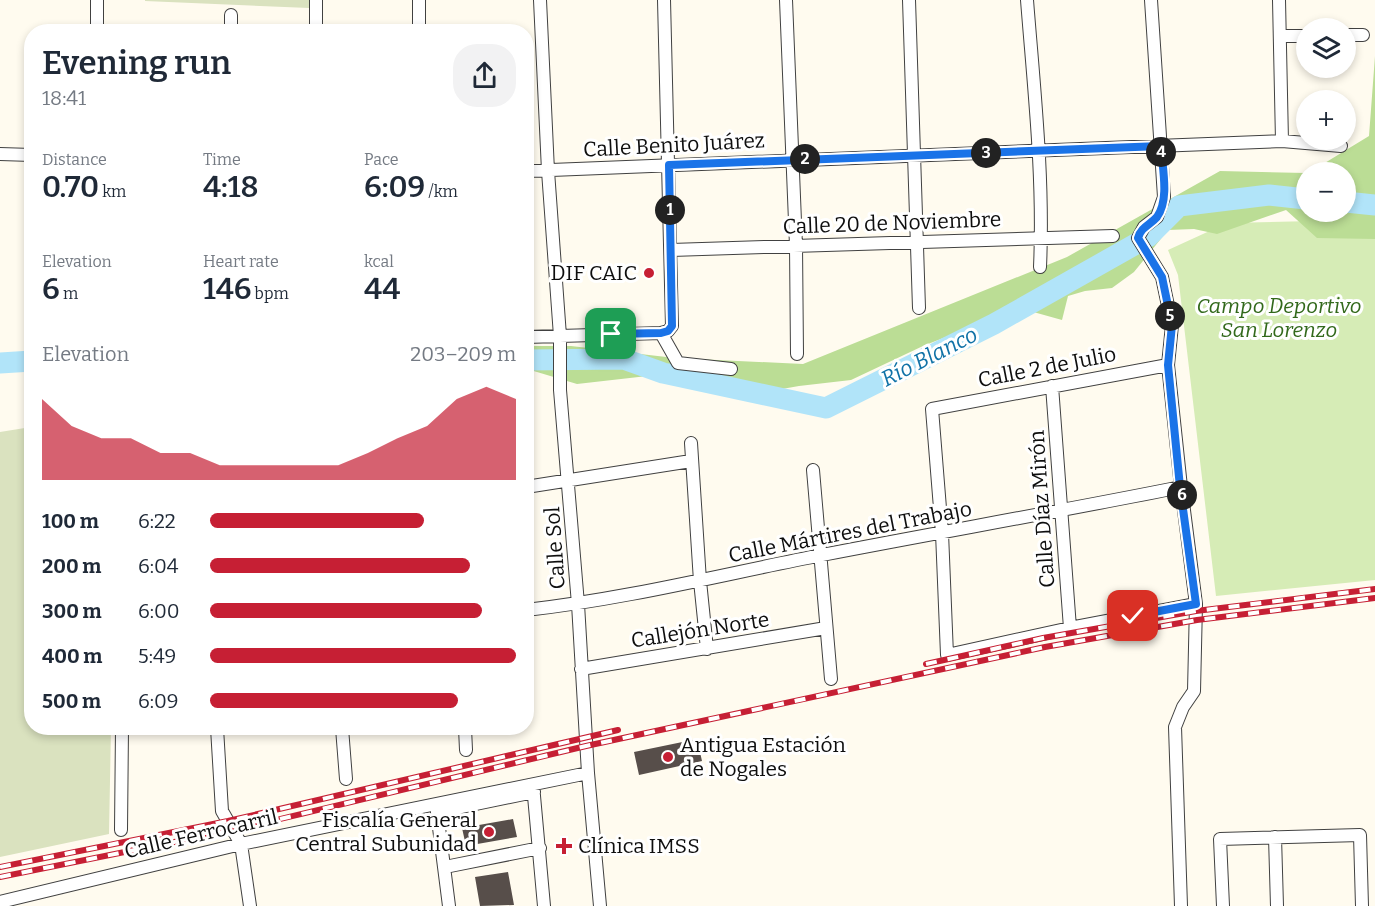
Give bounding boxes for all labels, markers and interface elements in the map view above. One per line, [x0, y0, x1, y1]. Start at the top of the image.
map controls [1296, 18, 1356, 222]
button: layers [1296, 18, 1356, 78]
text: Evening run [42, 43, 231, 83]
button: share [453, 44, 516, 107]
text: 18:41 [42, 86, 86, 110]
button: + [1296, 90, 1356, 150]
street label: Calle Benito Juárez [582, 127, 766, 163]
pin: 4 [1146, 137, 1176, 167]
pin: 3 [971, 138, 1001, 168]
text: 4 [1156, 142, 1166, 161]
text: 3 [981, 143, 991, 162]
pin: 2 [790, 144, 820, 174]
text: 2 [800, 149, 810, 168]
text: Distance [42, 150, 107, 169]
text: Time [203, 150, 241, 169]
text: Pace [364, 150, 399, 169]
button: − [1296, 162, 1356, 222]
text: 0.70 [42, 169, 99, 205]
text: 4:18 [203, 169, 259, 205]
text: 6:09 [364, 169, 425, 205]
text: km [99, 182, 126, 201]
text: /km [425, 182, 458, 201]
pin: 1 [655, 195, 685, 225]
text: 1 [667, 200, 673, 219]
street label: Calle 20 de Noviembre [782, 206, 1002, 240]
text: Elevation [42, 252, 112, 271]
text: Heart rate [203, 252, 279, 271]
text: kcal [364, 252, 394, 271]
place label: DIF CAIC [550, 260, 637, 286]
marker: DIF CAIC [642, 266, 656, 280]
text: 6 [42, 271, 60, 307]
text: 146 [203, 271, 251, 307]
text: 44 [364, 271, 400, 307]
text: m [60, 284, 78, 303]
text: bpm [251, 284, 289, 303]
park label: Campo Deportivo San Lorenzo [1197, 293, 1361, 343]
pin: 5 [1155, 301, 1185, 331]
text: 5 [1166, 306, 1174, 325]
pin [585, 308, 636, 359]
icon: arrive [594, 317, 627, 350]
water label: Río Blanco [876, 321, 982, 392]
street label: Calle 2 de Julio [976, 341, 1118, 393]
text: Elevation [42, 342, 129, 366]
text: 203–209 m [410, 342, 516, 366]
street label: Calle Díaz Mirón [1024, 429, 1060, 589]
pin: 6 [1167, 480, 1197, 510]
text: 6 [1177, 485, 1187, 504]
street label: Calle Mártires del Trabajo [726, 496, 974, 568]
street label: Calle Sol [539, 506, 571, 590]
text: 100 m [42, 509, 99, 533]
text: 6:22 [138, 509, 176, 533]
text: 200 m [42, 554, 101, 578]
text: 6:04 [138, 554, 178, 578]
pin [1107, 590, 1158, 641]
text: 300 m [42, 599, 102, 623]
text: 6:00 [138, 599, 180, 623]
icon: check [1116, 599, 1149, 632]
street label: Callejón Norte [629, 606, 771, 654]
text: 400 m [42, 644, 102, 668]
text: 5:49 [138, 644, 176, 668]
text: 500 m [42, 689, 101, 713]
text: 6:09 [138, 689, 179, 713]
place label: Antigua Estación de Nogales [680, 732, 846, 782]
marker: Antigua Estación de Nogales [661, 750, 675, 764]
street label: Calle Ferrocarril [122, 804, 280, 864]
place label: Fiscalía General Central Subunidad [295, 807, 477, 857]
marker: Fiscalía General Central Subunidad [482, 825, 496, 839]
place label: Clínica IMSS [578, 833, 700, 859]
marker: Clínica IMSS [555, 837, 573, 855]

